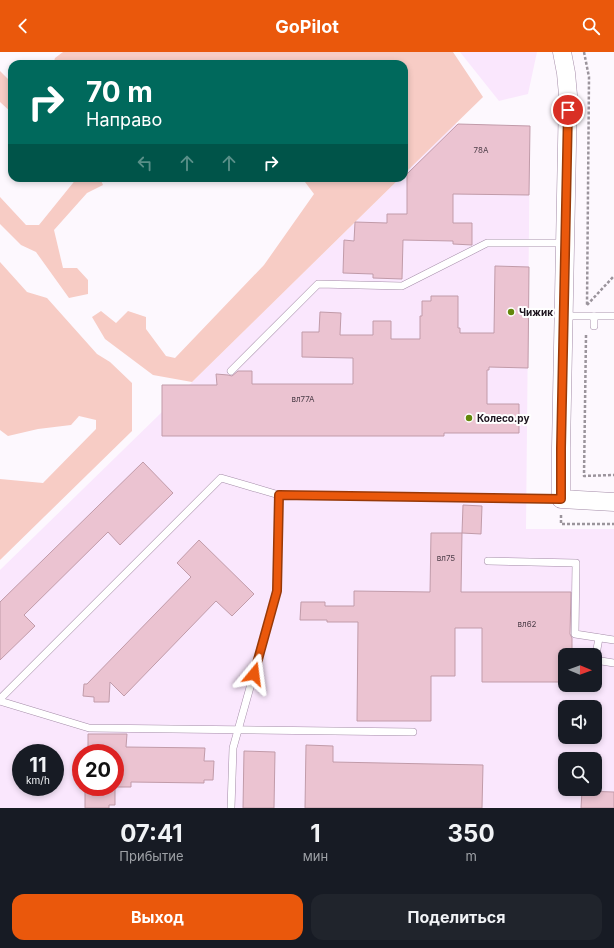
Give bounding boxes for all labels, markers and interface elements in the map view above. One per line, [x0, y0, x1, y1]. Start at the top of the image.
icon: back [12, 15, 34, 37]
icon: search [580, 15, 602, 37]
text: GoPilot [275, 16, 339, 37]
text: 70 m [86, 75, 153, 109]
icon: right [20, 76, 72, 128]
pin [551, 93, 585, 127]
icon: arrive [557, 99, 579, 121]
text: Направо [86, 109, 162, 130]
house number: 78А [474, 145, 489, 155]
icon: left [134, 152, 156, 174]
icon: ahead [176, 152, 198, 174]
icon: ahead [218, 152, 240, 174]
icon: right [260, 152, 282, 174]
place label: Чижик [519, 306, 553, 318]
marker: Чижик [506, 307, 516, 317]
house number: вл77А [292, 394, 315, 404]
place label: Колесо.ру [477, 412, 529, 425]
marker: Колесо.ру [464, 413, 474, 423]
house number: вл75 [437, 553, 455, 563]
house number: вл62 [518, 619, 537, 629]
north arrow [558, 648, 602, 692]
map controls [558, 648, 602, 796]
position arrow [233, 653, 275, 695]
button: sound [558, 700, 602, 744]
speed limit sign: 20 [72, 744, 124, 796]
button: search [558, 752, 602, 796]
text: 11 [29, 753, 47, 777]
text: km/h [26, 774, 50, 786]
text: 07:41 [120, 819, 183, 848]
text: 1 [310, 819, 321, 848]
text: 350 [448, 819, 495, 848]
text: Прибытие [119, 848, 183, 864]
text: мин [303, 848, 328, 864]
text: m [465, 848, 477, 864]
button: Выход [12, 894, 303, 940]
button: Поделиться [311, 894, 602, 940]

